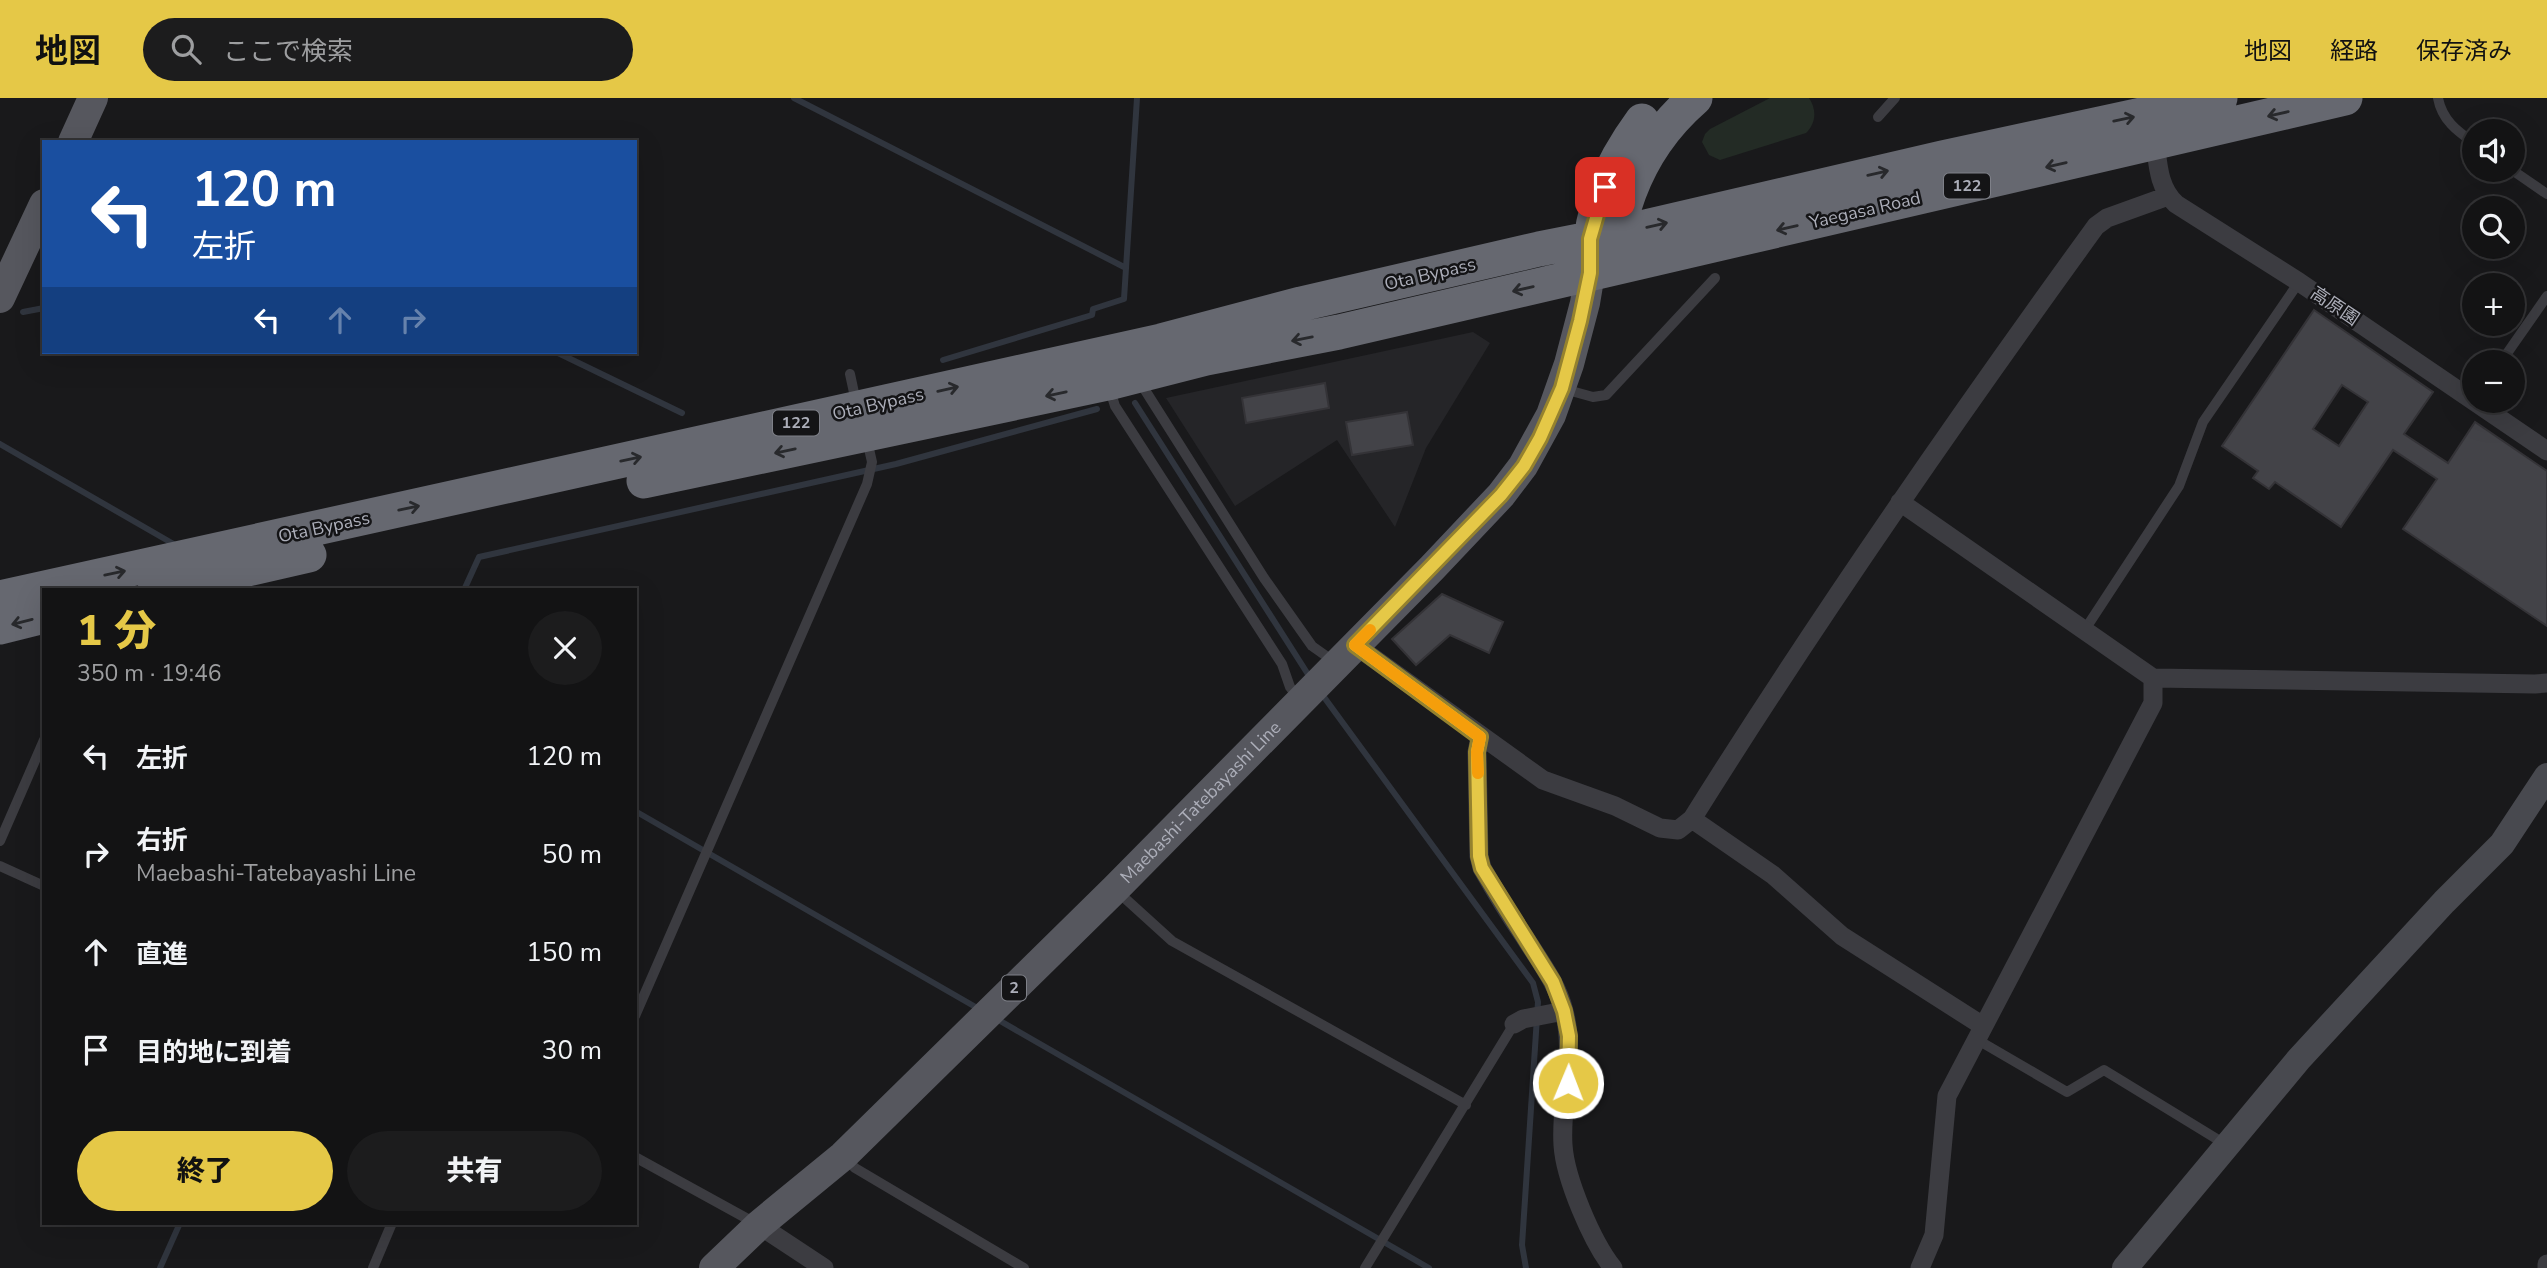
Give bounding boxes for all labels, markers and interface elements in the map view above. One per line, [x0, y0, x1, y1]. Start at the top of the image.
search box [143, 18, 633, 81]
text: 地図 [35, 29, 101, 74]
icon: search [167, 30, 205, 68]
text: ここで検索 [223, 34, 353, 69]
text: 地図 [2244, 35, 2292, 67]
text: 経路 [2330, 35, 2378, 67]
text: 保存済み [2416, 35, 2512, 67]
one-way arrow [2267, 107, 2290, 121]
one-way arrow [2113, 111, 2135, 124]
map controls [2462, 119, 2525, 413]
button: sound [2462, 119, 2525, 182]
text: 120 m [192, 156, 336, 223]
pin [1575, 157, 1635, 217]
one-way arrow [2045, 158, 2068, 172]
one-way arrow [1866, 166, 1889, 179]
icon: left [77, 168, 168, 259]
icon: arrive [1586, 168, 1624, 206]
road number: 122 [1944, 174, 1990, 198]
street label: Yaegasa Road [1806, 186, 1923, 235]
button: search [2462, 196, 2525, 259]
one-way arrow [1645, 217, 1668, 231]
one-way arrow [1776, 222, 1799, 235]
text: 左折 [192, 225, 256, 268]
street label: Ota Bypass [1382, 252, 1478, 296]
button: + [2462, 273, 2525, 336]
street label: 高原園 [2306, 281, 2364, 331]
one-way arrow [1513, 283, 1535, 296]
icon: left [248, 301, 286, 339]
icon: ahead [321, 301, 359, 339]
icon: right [394, 301, 432, 339]
one-way arrow [1291, 333, 1314, 347]
button: − [2462, 350, 2525, 413]
one-way arrow [936, 381, 959, 395]
street label: Ota Bypass [830, 382, 926, 426]
one-way arrow [1045, 388, 1068, 402]
road number: 122 [773, 410, 819, 436]
one-way arrow [774, 445, 797, 459]
one-way arrow [619, 452, 642, 466]
one-way arrow [397, 501, 420, 515]
street label: Ota Bypass [276, 506, 372, 548]
one-way arrow [103, 565, 125, 578]
text: 1 分 [77, 603, 156, 660]
button: close [528, 611, 602, 685]
one-way arrow [11, 616, 34, 629]
text: 350 m · 19:46 [77, 658, 222, 689]
street label: Maebashi-Tatebayashi Line [1115, 716, 1286, 889]
icon: left [77, 737, 115, 775]
text: 120 m [526, 739, 602, 774]
text: 左折 [136, 741, 188, 776]
text: 右折 [136, 823, 188, 858]
icon: right [77, 835, 115, 873]
text: 50 m [542, 837, 602, 872]
text: Maebashi-Tatebayashi Line [136, 858, 416, 889]
icon: ahead [77, 933, 115, 971]
text: 150 m [526, 935, 602, 970]
text: 直進 [136, 937, 188, 972]
road number: 2 [1002, 975, 1026, 1000]
icon: arrive [77, 1031, 115, 1069]
text: 30 m [542, 1033, 602, 1068]
text: 目的地に到着 [136, 1035, 292, 1070]
position arrow [1531, 1046, 1605, 1120]
button: 終了 [77, 1131, 333, 1211]
button: 共有 [347, 1131, 602, 1211]

